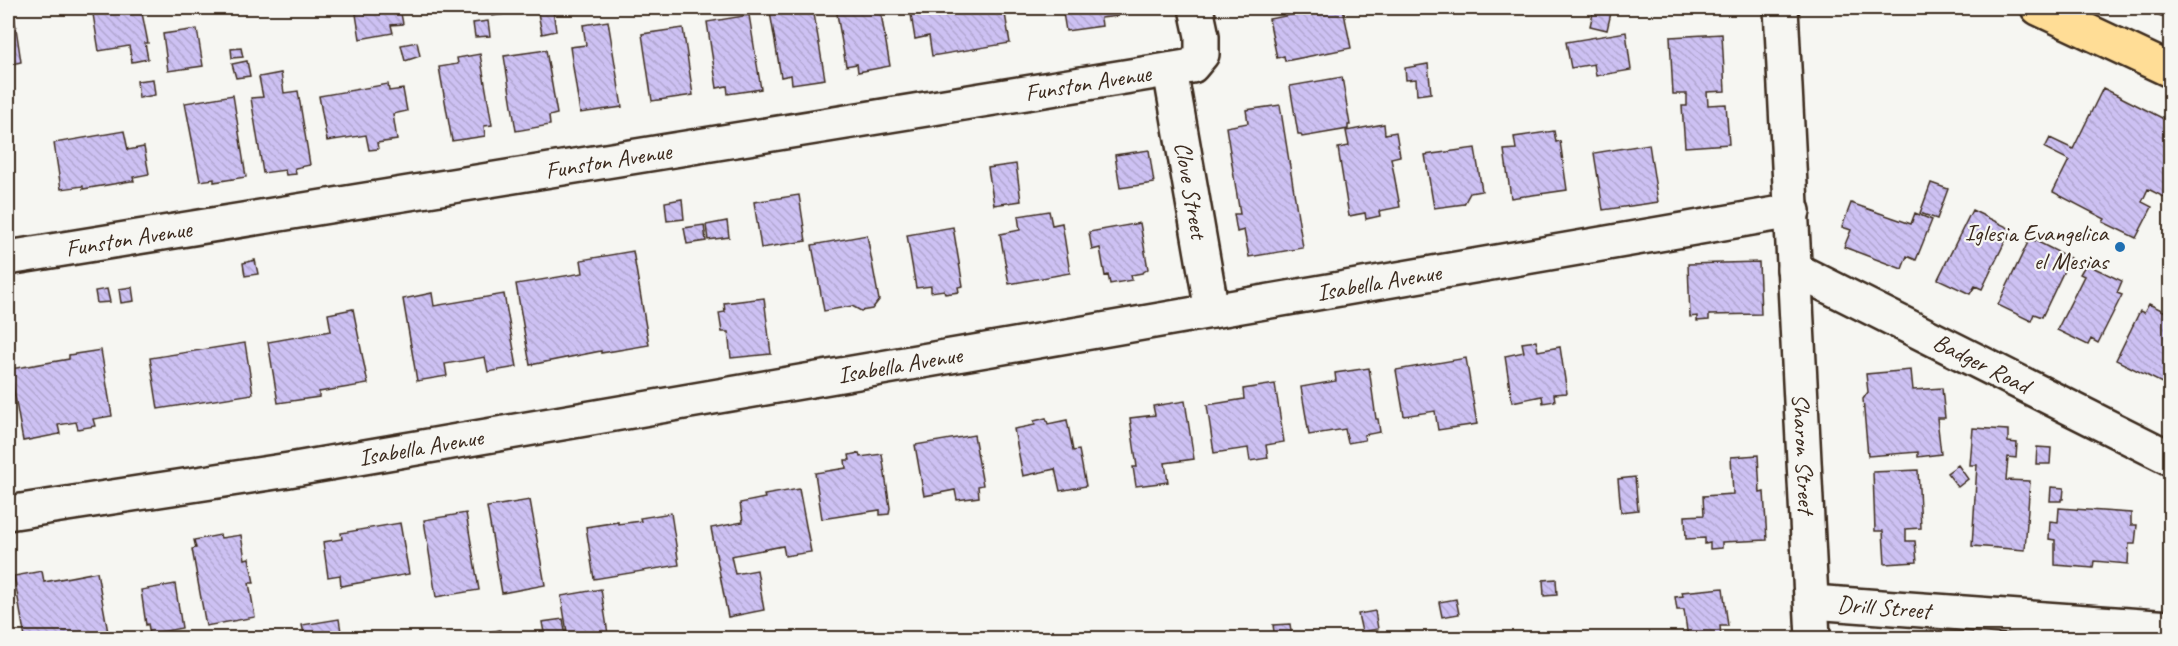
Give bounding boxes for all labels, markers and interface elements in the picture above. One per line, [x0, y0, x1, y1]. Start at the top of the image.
street label: Funston Avenue [1023, 58, 1155, 108]
street label: Funston Avenue [543, 135, 675, 186]
street label: Clove Street [1168, 140, 1214, 243]
street label: Funston Avenue [63, 213, 196, 263]
place label: Iglesia Evangelica el Mesias [1965, 218, 2110, 276]
marker: Iglesia Evangelica el Mesias [2113, 240, 2127, 254]
street label: Isabella Avenue [1314, 257, 1445, 308]
street label: Badger Road [1928, 326, 2038, 402]
street label: Isabella Avenue [835, 339, 966, 390]
street label: Sharon Street [1786, 393, 1822, 517]
street label: Isabella Avenue [356, 422, 487, 473]
street label: Drill Street [1836, 589, 1934, 626]

